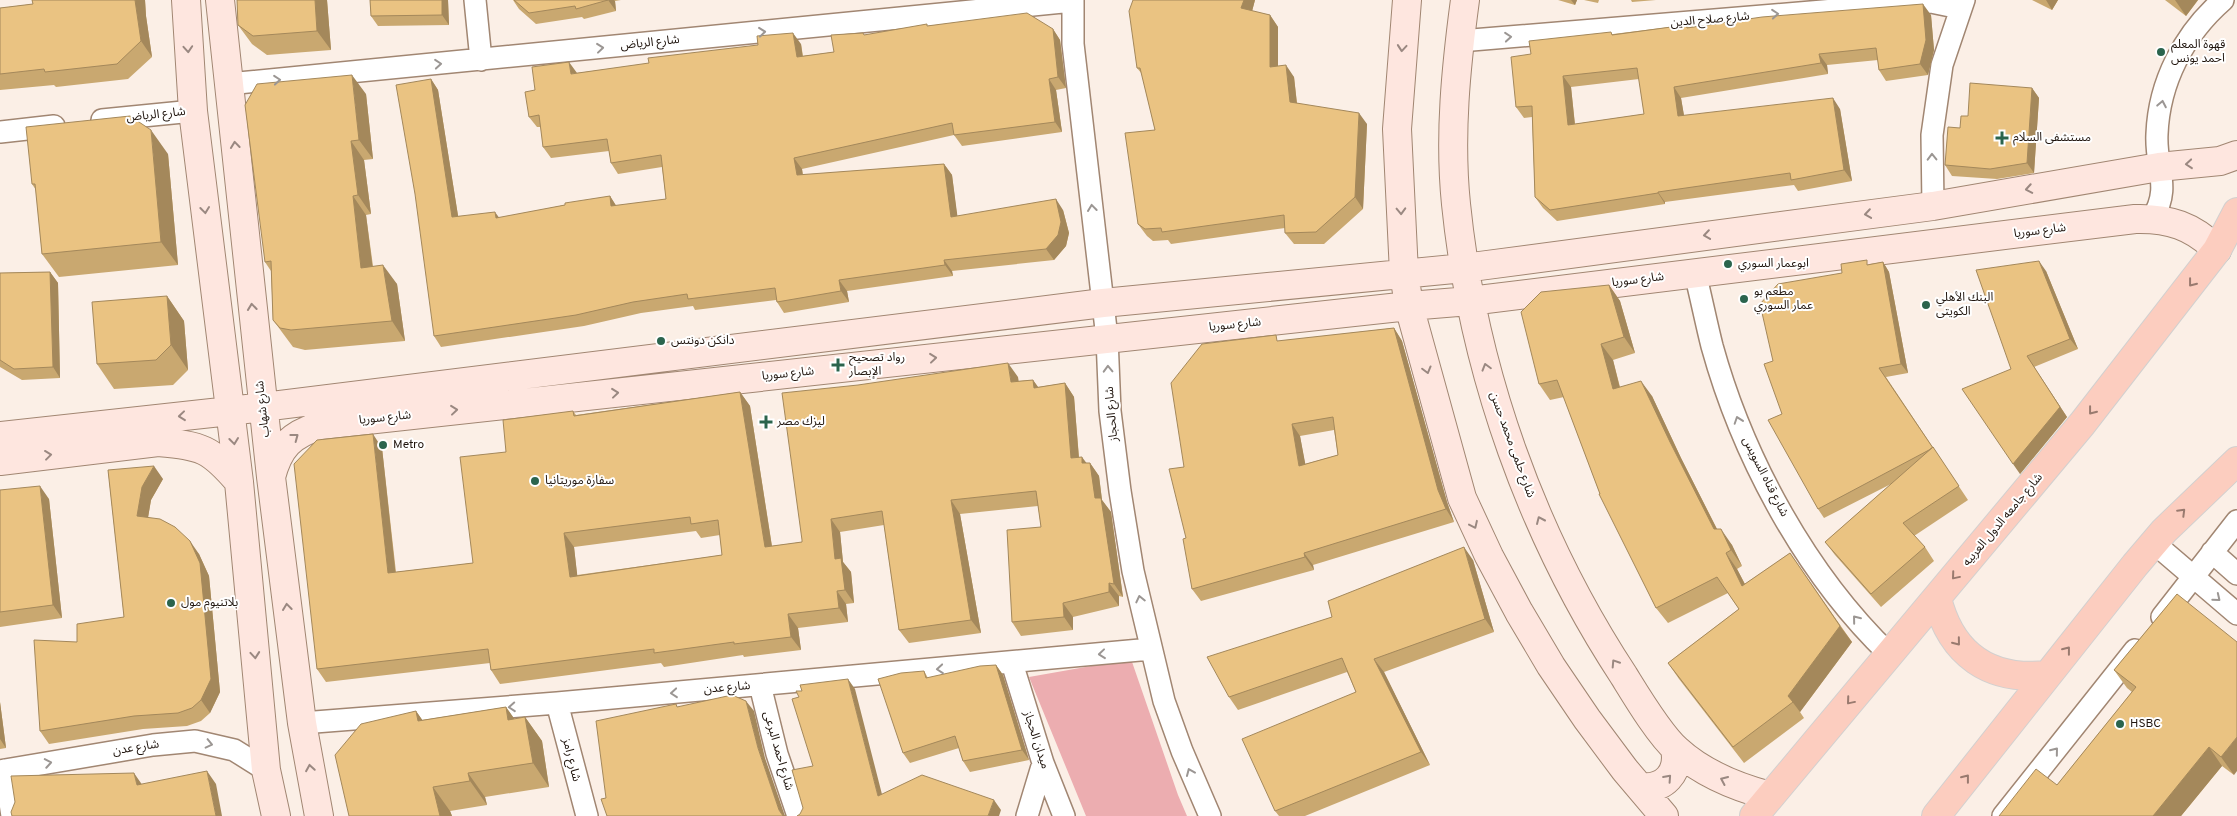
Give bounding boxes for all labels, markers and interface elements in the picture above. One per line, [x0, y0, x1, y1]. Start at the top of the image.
street label: شارع صلاح الدين [1670, 9, 1750, 31]
one-way arrow [1771, 9, 1779, 20]
one-way arrow [758, 27, 766, 38]
street label: شارع الرياض [620, 32, 680, 54]
one-way arrow [1504, 32, 1512, 43]
place label: قهوة المعلم احمد يونس [2171, 37, 2225, 67]
one-way arrow [596, 43, 604, 54]
one-way arrow [183, 45, 194, 53]
one-way arrow [1397, 45, 1408, 53]
marker: قهوة المعلم احمد يونس [2155, 46, 2167, 58]
one-way arrow [435, 59, 443, 70]
one-way arrow [273, 75, 281, 86]
one-way arrow [2156, 99, 2166, 108]
street label: شارع الرياض [126, 104, 186, 126]
place label: مستشفى السلام [2013, 130, 2091, 146]
marker: مستشفى السلام [1995, 131, 2009, 145]
one-way arrow [230, 141, 241, 149]
one-way arrow [1927, 153, 1937, 160]
one-way arrow [2185, 159, 2193, 170]
one-way arrow [2025, 184, 2033, 194]
one-way arrow [1087, 203, 1098, 211]
one-way arrow [199, 207, 210, 215]
one-way arrow [1396, 207, 1406, 215]
one-way arrow [1864, 208, 1872, 219]
street label: شارع سوريا [2013, 220, 2067, 242]
one-way arrow [1703, 229, 1711, 240]
place label: ابوعمار السوري [1738, 256, 1809, 273]
marker: ابوعمار السوري [1722, 258, 1734, 270]
street label: شارع سوريا [1611, 269, 1665, 291]
one-way arrow [2189, 277, 2198, 286]
place label: مطعم بو عمار السوري [1754, 284, 1813, 315]
place label: البنك الأهلي الكويتى [1936, 290, 1993, 320]
marker: مطعم بو عمار السوري [1738, 293, 1750, 305]
marker: البنك الأهلي الكويتى [1920, 299, 1932, 311]
one-way arrow [247, 302, 258, 310]
street label: شارع سوريا [1208, 314, 1262, 336]
place label: دانكن دونتس [671, 333, 735, 349]
marker: دانكن دونتس [655, 335, 667, 347]
place label: رواد تصحيح الإبصار [848, 350, 905, 380]
one-way arrow [929, 353, 937, 364]
marker: رواد تصحيح الإبصار [831, 358, 845, 372]
street label: شارع سوريا [761, 363, 815, 385]
one-way arrow [1481, 363, 1491, 371]
one-way arrow [1103, 365, 1114, 373]
one-way arrow [1421, 366, 1431, 374]
street label: شارع شهاب [252, 380, 274, 438]
street label: شارع الحجاز [1102, 386, 1122, 443]
one-way arrow [611, 388, 619, 399]
street label: شارع حلمى محمد حسن [1485, 390, 1539, 500]
one-way arrow [450, 405, 458, 416]
one-way arrow [2090, 405, 2098, 414]
street label: شارع سوريا [358, 407, 412, 429]
one-way arrow [177, 410, 185, 421]
place label: ليزك مصر [776, 414, 825, 430]
marker: ليزك مصر [759, 415, 773, 429]
one-way arrow [1734, 416, 1744, 425]
one-way arrow [289, 434, 298, 442]
street label: شارع قناه السويس [1738, 434, 1792, 520]
one-way arrow [228, 437, 239, 445]
place label: Metro [393, 437, 424, 453]
marker: Metro [377, 439, 389, 451]
one-way arrow [45, 450, 53, 461]
street label: شارع جامعه الدول العربيه [1959, 470, 2047, 570]
place label: سفارة موريتانيا [545, 473, 614, 489]
marker: سفارة موريتانيا [529, 475, 541, 487]
one-way arrow [2177, 509, 2186, 518]
one-way arrow [1535, 516, 1546, 525]
one-way arrow [1468, 520, 1479, 529]
one-way arrow [1952, 571, 1961, 580]
one-way arrow [2211, 592, 2220, 600]
place label: بلاتنيوم مول [181, 595, 238, 611]
one-way arrow [1135, 595, 1145, 604]
marker: بلاتنيوم مول [165, 597, 177, 609]
one-way arrow [283, 603, 293, 612]
one-way arrow [1853, 616, 1861, 625]
one-way arrow [1951, 636, 1959, 645]
one-way arrow [2061, 646, 2070, 656]
one-way arrow [1098, 648, 1106, 659]
one-way arrow [249, 651, 260, 659]
one-way arrow [1612, 660, 1622, 669]
one-way arrow [936, 663, 944, 674]
street label: شارع عدن [703, 678, 751, 698]
one-way arrow [670, 687, 678, 698]
one-way arrow [1847, 695, 1856, 704]
one-way arrow [508, 701, 516, 712]
street label: ميدان الحجاز [1019, 708, 1053, 771]
street label: شارع احمد البرعى [759, 710, 797, 792]
place label: HSBC [2130, 716, 2161, 732]
marker: HSBC [2114, 718, 2126, 730]
street label: شارع عدن [112, 736, 160, 760]
street label: شارع رامز [558, 736, 584, 783]
one-way arrow [204, 738, 213, 749]
one-way arrow [2049, 747, 2058, 756]
one-way arrow [44, 758, 52, 768]
one-way arrow [305, 764, 316, 772]
one-way arrow [1186, 768, 1196, 776]
one-way arrow [1662, 774, 1671, 783]
one-way arrow [1961, 775, 1969, 784]
one-way arrow [1720, 776, 1729, 787]

